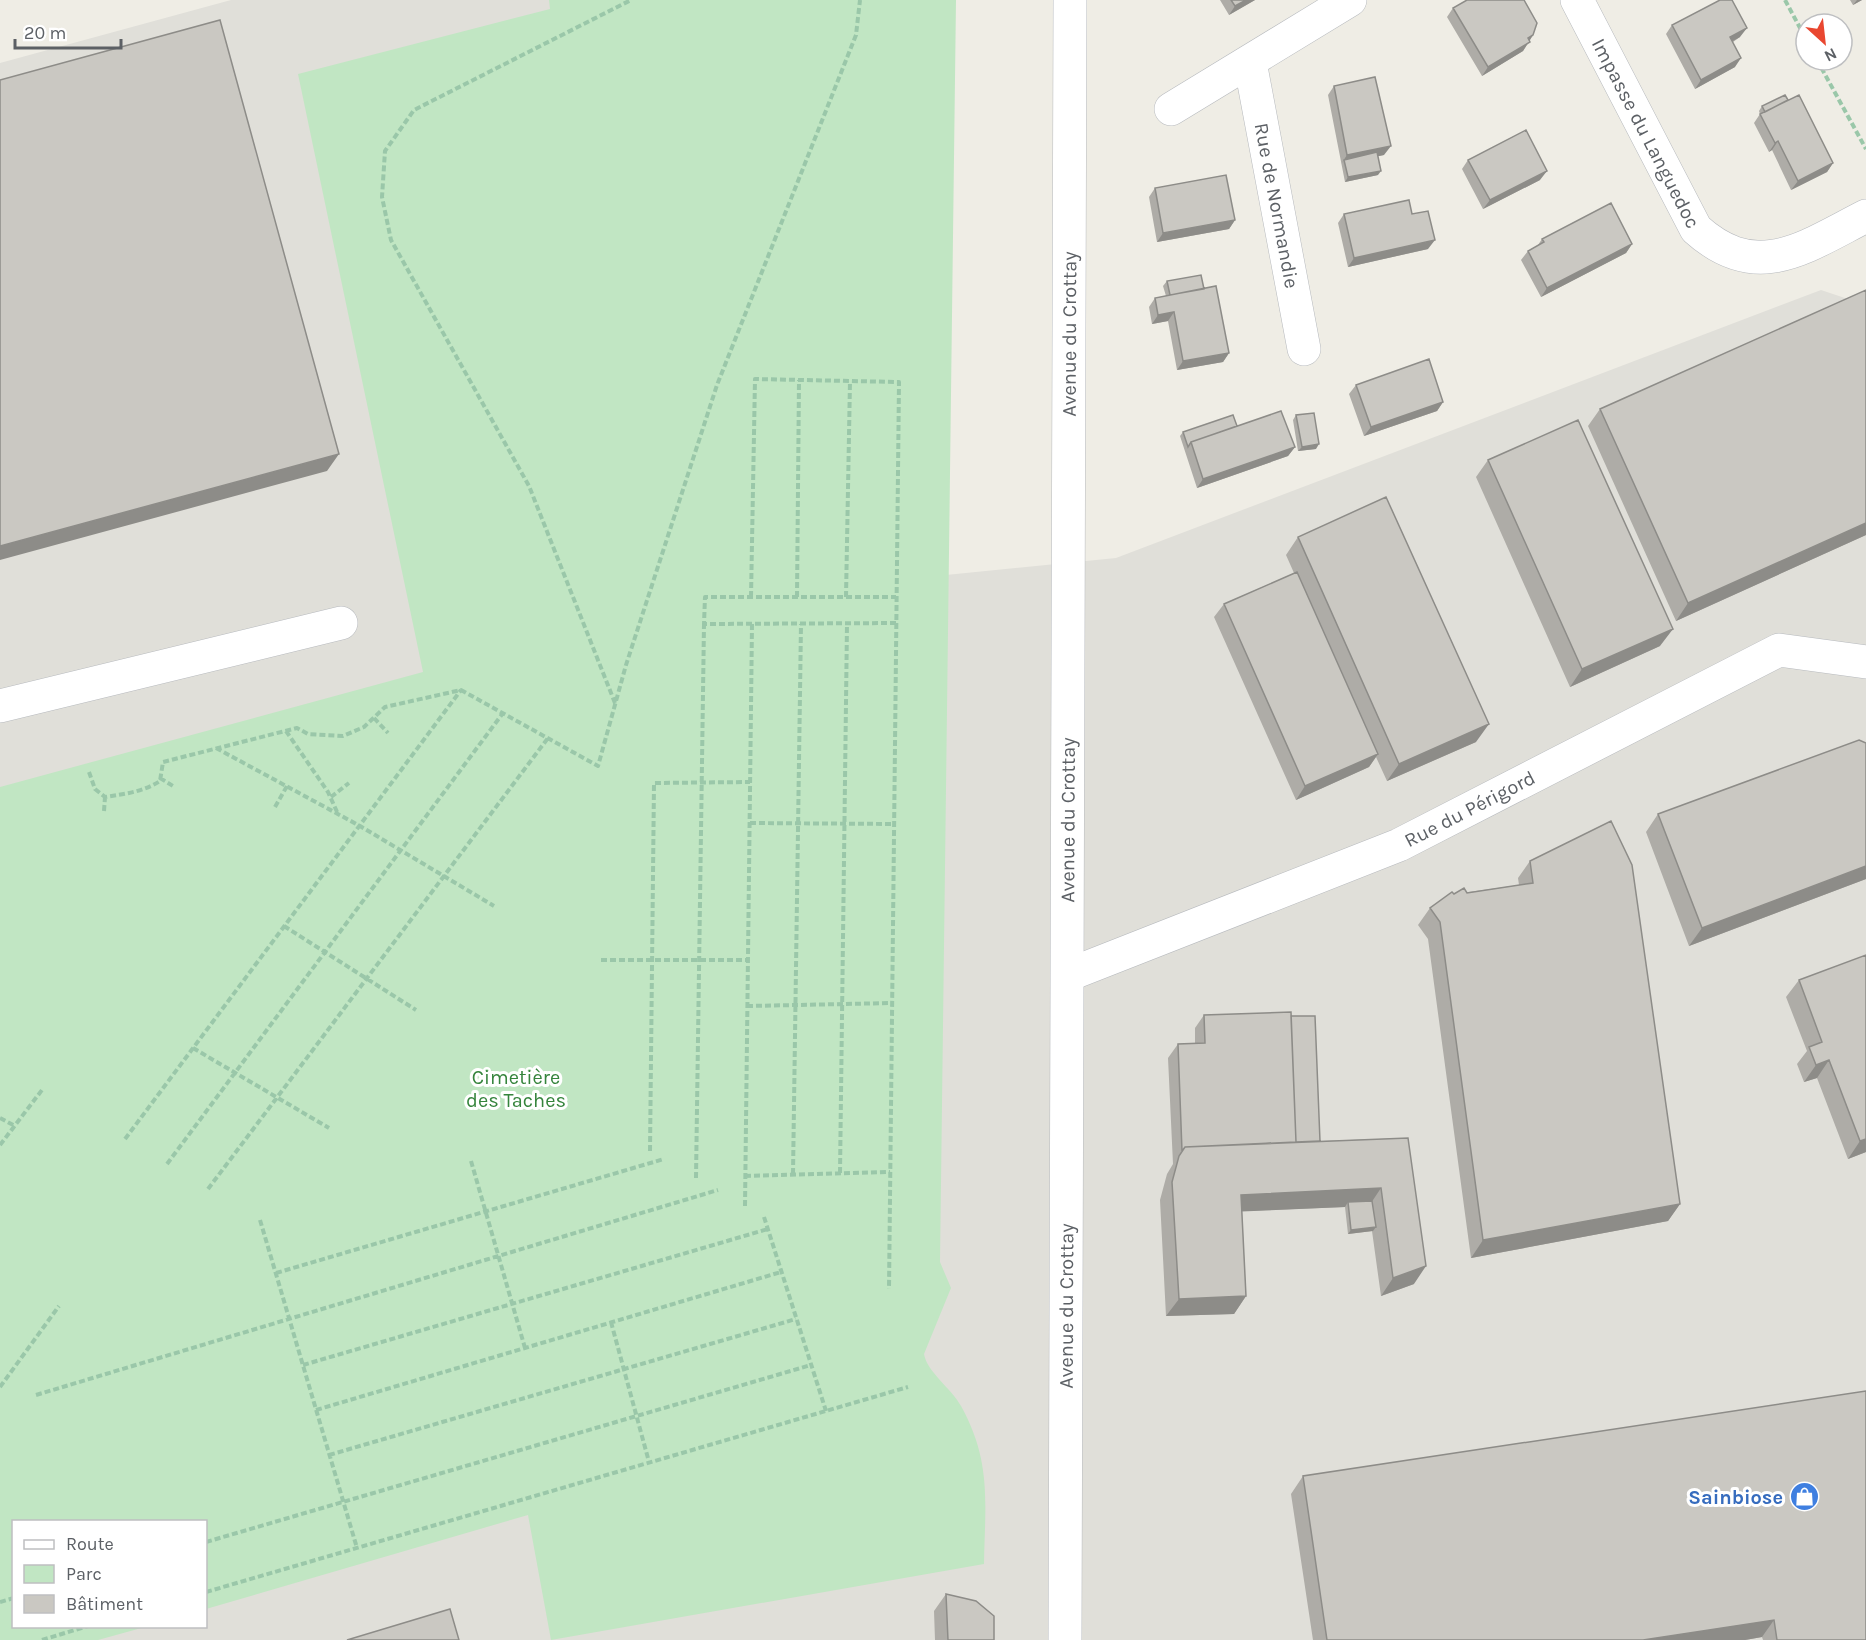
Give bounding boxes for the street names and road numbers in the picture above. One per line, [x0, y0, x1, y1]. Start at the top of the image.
street label: Impasse du Languedoc [1587, 34, 1705, 232]
street label: Rue de Normandie [1250, 121, 1304, 290]
street label: Avenue du Crottay [1057, 251, 1081, 417]
street label: Avenue du Crottay [1056, 737, 1079, 903]
street label: Rue du Périgord [1400, 766, 1539, 852]
street label: Avenue du Crottay [1054, 1223, 1078, 1389]

